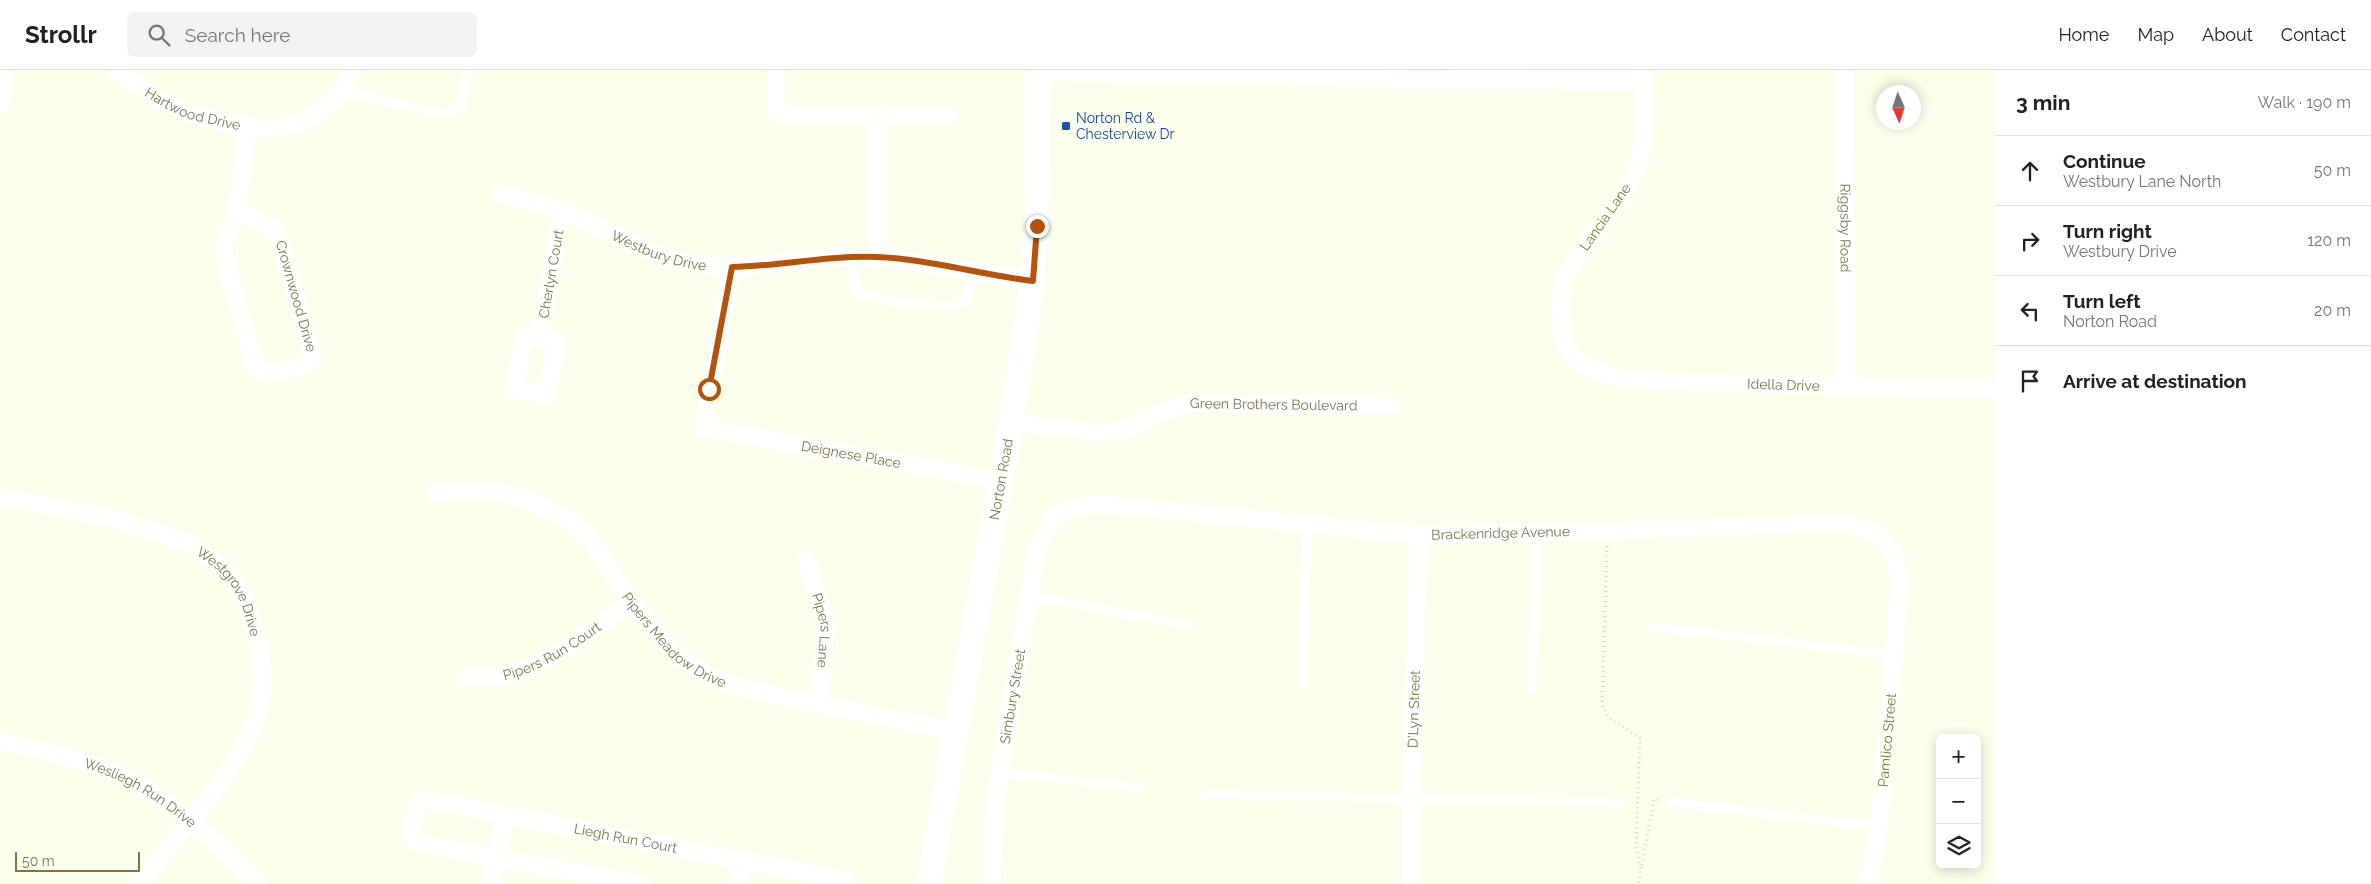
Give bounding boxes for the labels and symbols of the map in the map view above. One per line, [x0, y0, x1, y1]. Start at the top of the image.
street label: Hartwood Drive [142, 84, 242, 133]
north arrow [1876, 85, 1921, 130]
place label: Norton Rd & Chesterview Dr [1076, 110, 1175, 142]
marker: Norton Rd & Chesterview Dr [1060, 120, 1072, 132]
street label: Lancia Lane [1576, 180, 1634, 254]
street label: Riggsby Road [1837, 183, 1854, 273]
route end [1026, 215, 1049, 238]
street label: Westbury Drive [609, 227, 707, 273]
street label: Cherlyn Court [536, 228, 567, 320]
street label: Crownwood Drive [273, 238, 320, 354]
street label: Idella Drive [1747, 376, 1820, 394]
route start [698, 378, 721, 401]
street label: Green Brothers Boulevard [1190, 395, 1358, 413]
street label: Norton Road [986, 437, 1016, 521]
street label: Deignese Place [800, 438, 902, 471]
street label: Brackenridge Avenue [1431, 523, 1570, 543]
street label: Westgrove Drive [194, 544, 263, 638]
street label: Pipers Meadow Drive [619, 589, 729, 690]
street label: Pipers Lane [809, 591, 834, 669]
street label: Pipers Run Court [501, 618, 604, 683]
street label: Simbury Street [997, 647, 1028, 745]
street label: D'Lyn Street [1405, 670, 1423, 748]
street label: Pamlico Street [1875, 692, 1899, 788]
street label: Wesliegh Run Drive [82, 755, 200, 831]
street label: Liegh Run Court [573, 820, 679, 856]
scale bar [15, 849, 140, 872]

